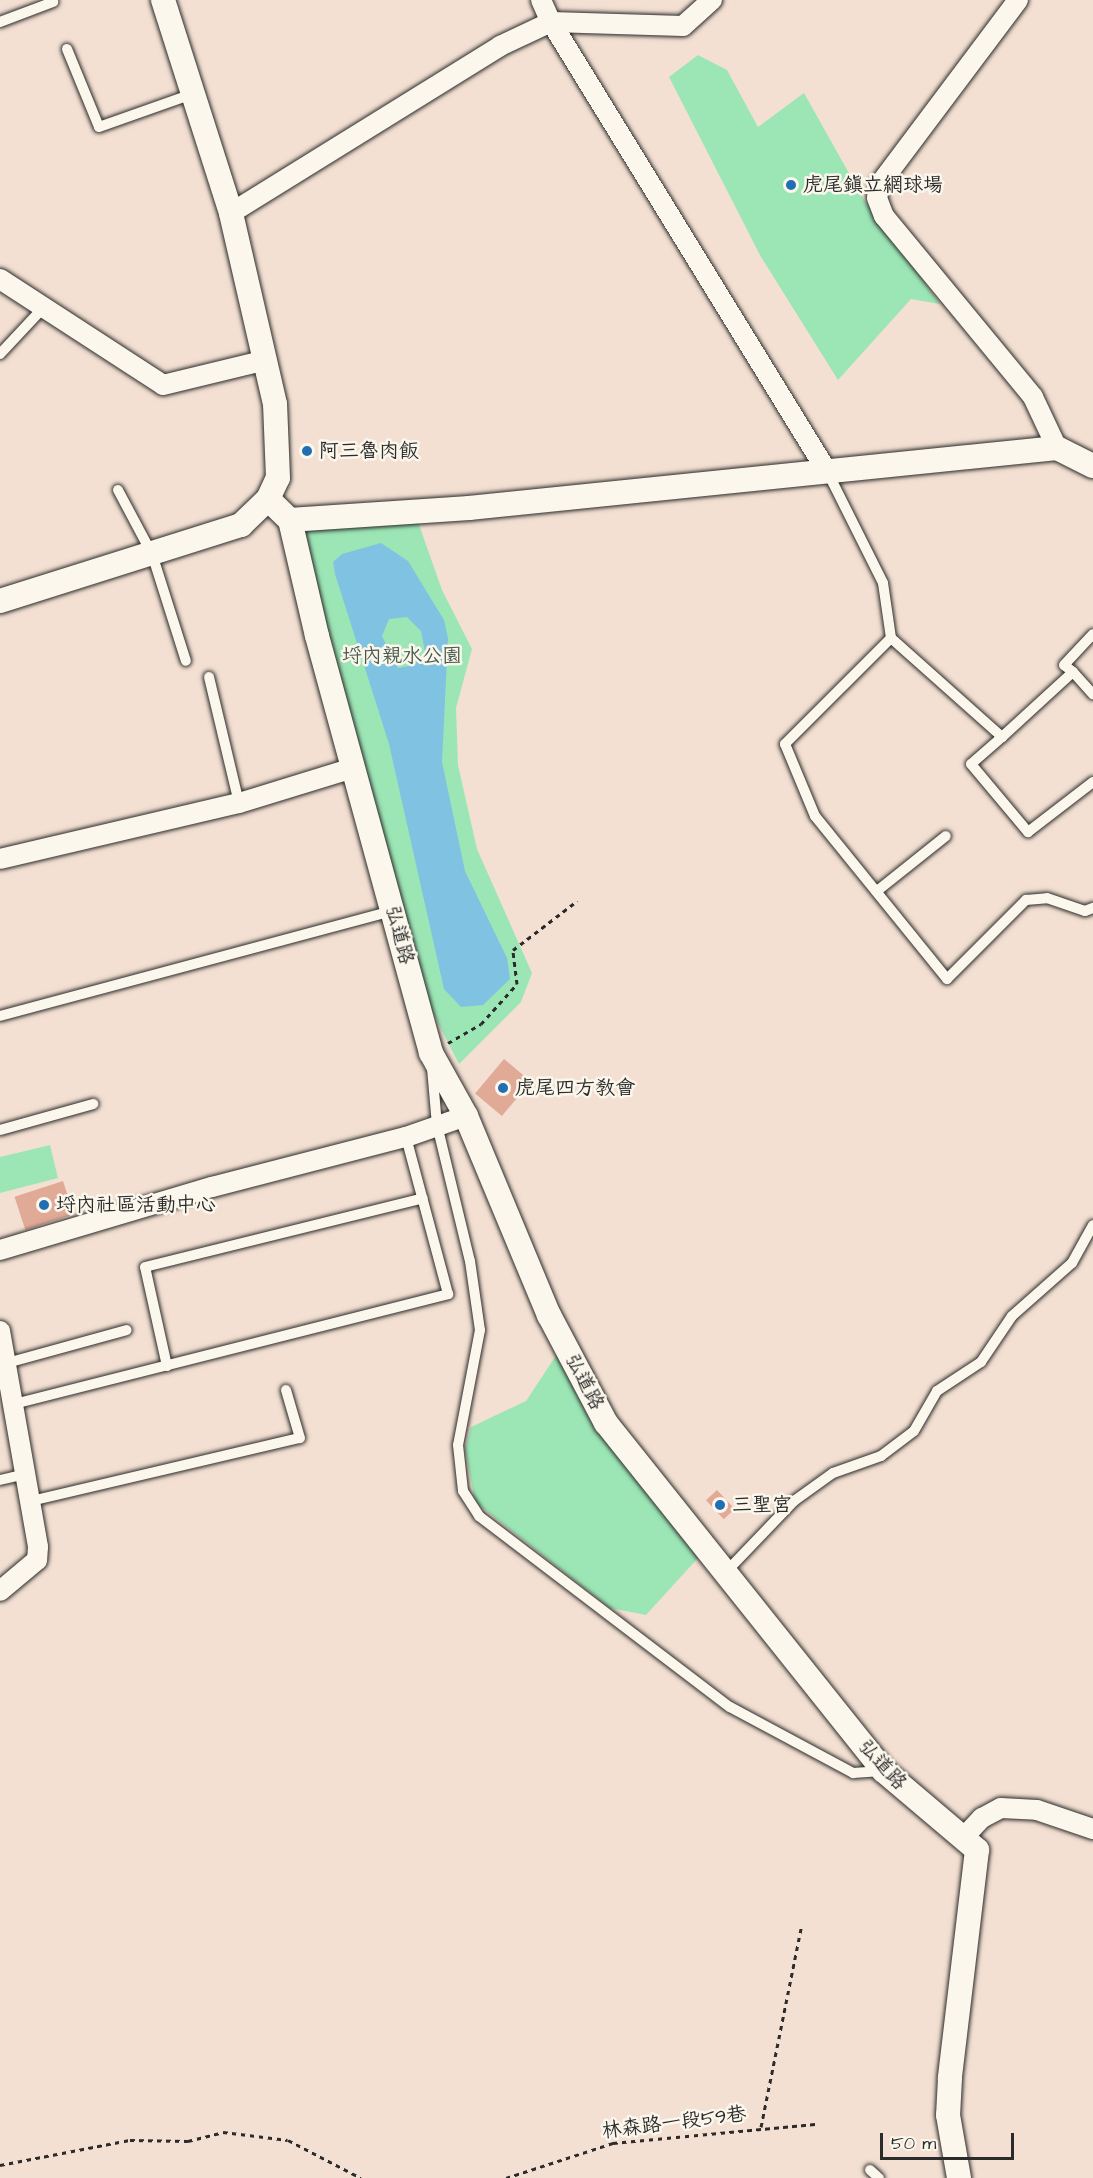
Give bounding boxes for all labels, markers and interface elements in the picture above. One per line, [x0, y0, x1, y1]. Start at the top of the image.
place label: 虎尾鎮立網球場 [803, 173, 943, 197]
marker: 虎尾鎮立網球場 [784, 178, 798, 192]
place label: 阿三魯肉飯 [319, 439, 419, 463]
marker: 阿三魯肉飯 [300, 444, 314, 458]
park label: 埒內親水公園 [342, 644, 462, 668]
street label: 弘道路 [380, 903, 418, 967]
place label: 虎尾四方教會 [515, 1076, 635, 1100]
marker: 虎尾四方教會 [496, 1081, 510, 1095]
place label: 埒內社區活動中心 [56, 1193, 216, 1217]
marker: 埒內社區活動中心 [37, 1198, 51, 1212]
street label: 弘道路 [559, 1350, 609, 1414]
place label: 三聖宮 [732, 1493, 792, 1517]
marker: 三聖宮 [713, 1498, 727, 1512]
street label: 弘道路 [853, 1735, 911, 1795]
street label: 林森路一段59巷 [600, 2102, 748, 2144]
scale bar [883, 2121, 1016, 2159]
text: 50 m [891, 2131, 936, 2156]

